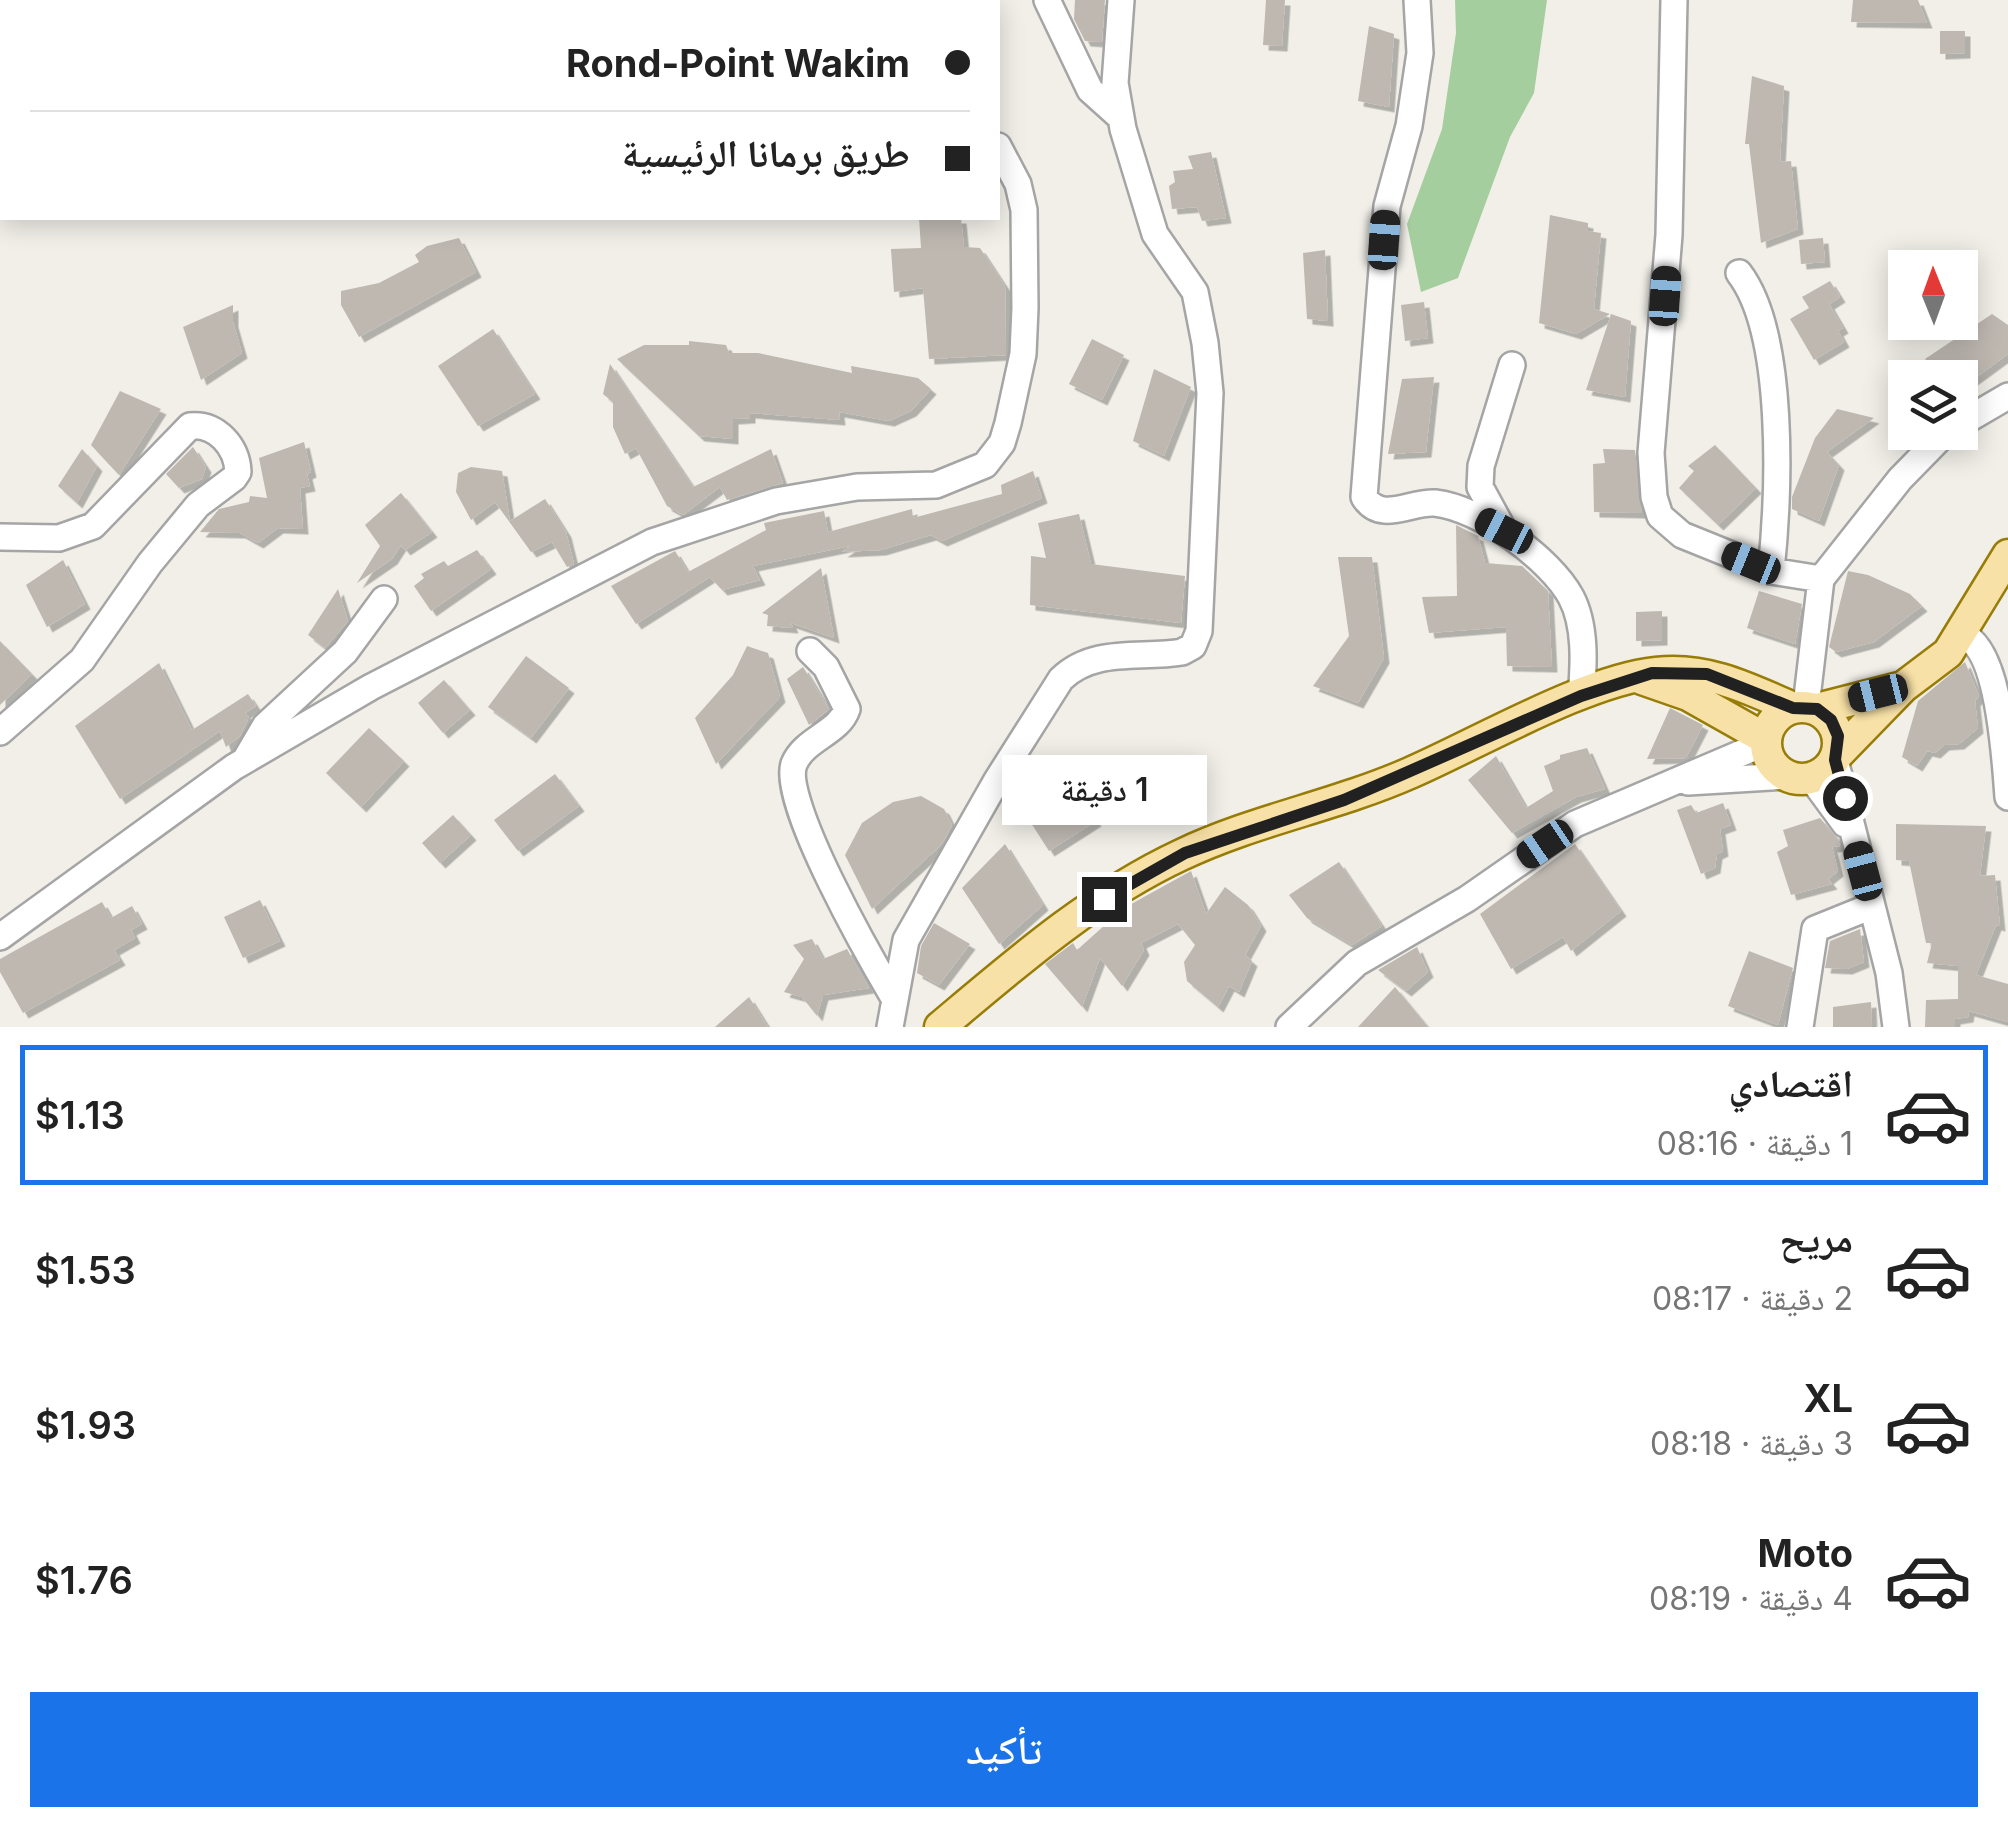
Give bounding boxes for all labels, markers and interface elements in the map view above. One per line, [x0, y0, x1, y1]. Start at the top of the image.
text: Rond-Point Wakim [566, 40, 910, 86]
text: طريق برمانا الرئيسية [622, 130, 910, 176]
car [1367, 209, 1401, 271]
north arrow [1888, 250, 1978, 340]
map controls [1888, 250, 1978, 450]
car [1648, 265, 1682, 327]
button: layers [1888, 360, 1978, 450]
car [1470, 504, 1538, 558]
car [1718, 538, 1784, 588]
car [1845, 671, 1911, 715]
callout: 1 دقيقة [1002, 754, 1206, 824]
text: 1 دقيقة [1060, 770, 1149, 809]
route start [1823, 776, 1868, 821]
car [1512, 815, 1578, 873]
car [1841, 838, 1885, 904]
route end [1082, 877, 1127, 922]
text: اقتصادي [1729, 1060, 1853, 1106]
icon: car [1883, 1070, 1973, 1160]
text: $1.13 [35, 1092, 125, 1138]
text: 1 دقيقة · 08:16 [1657, 1124, 1853, 1163]
text: مريح [1779, 1215, 1853, 1261]
icon: car [1883, 1225, 1973, 1315]
text: $1.53 [35, 1247, 136, 1293]
text: 2 دقيقة · 08:17 [1652, 1279, 1853, 1318]
text: XL [1803, 1375, 1853, 1421]
icon: car [1883, 1380, 1973, 1470]
text: $1.93 [35, 1402, 136, 1448]
text: 3 دقيقة · 08:18 [1650, 1424, 1853, 1463]
text: Moto [1757, 1530, 1853, 1576]
icon: car [1883, 1535, 1973, 1625]
text: $1.76 [35, 1557, 133, 1603]
text: 4 دقيقة · 08:19 [1649, 1579, 1853, 1618]
button: تأكيد [30, 1692, 1978, 1807]

